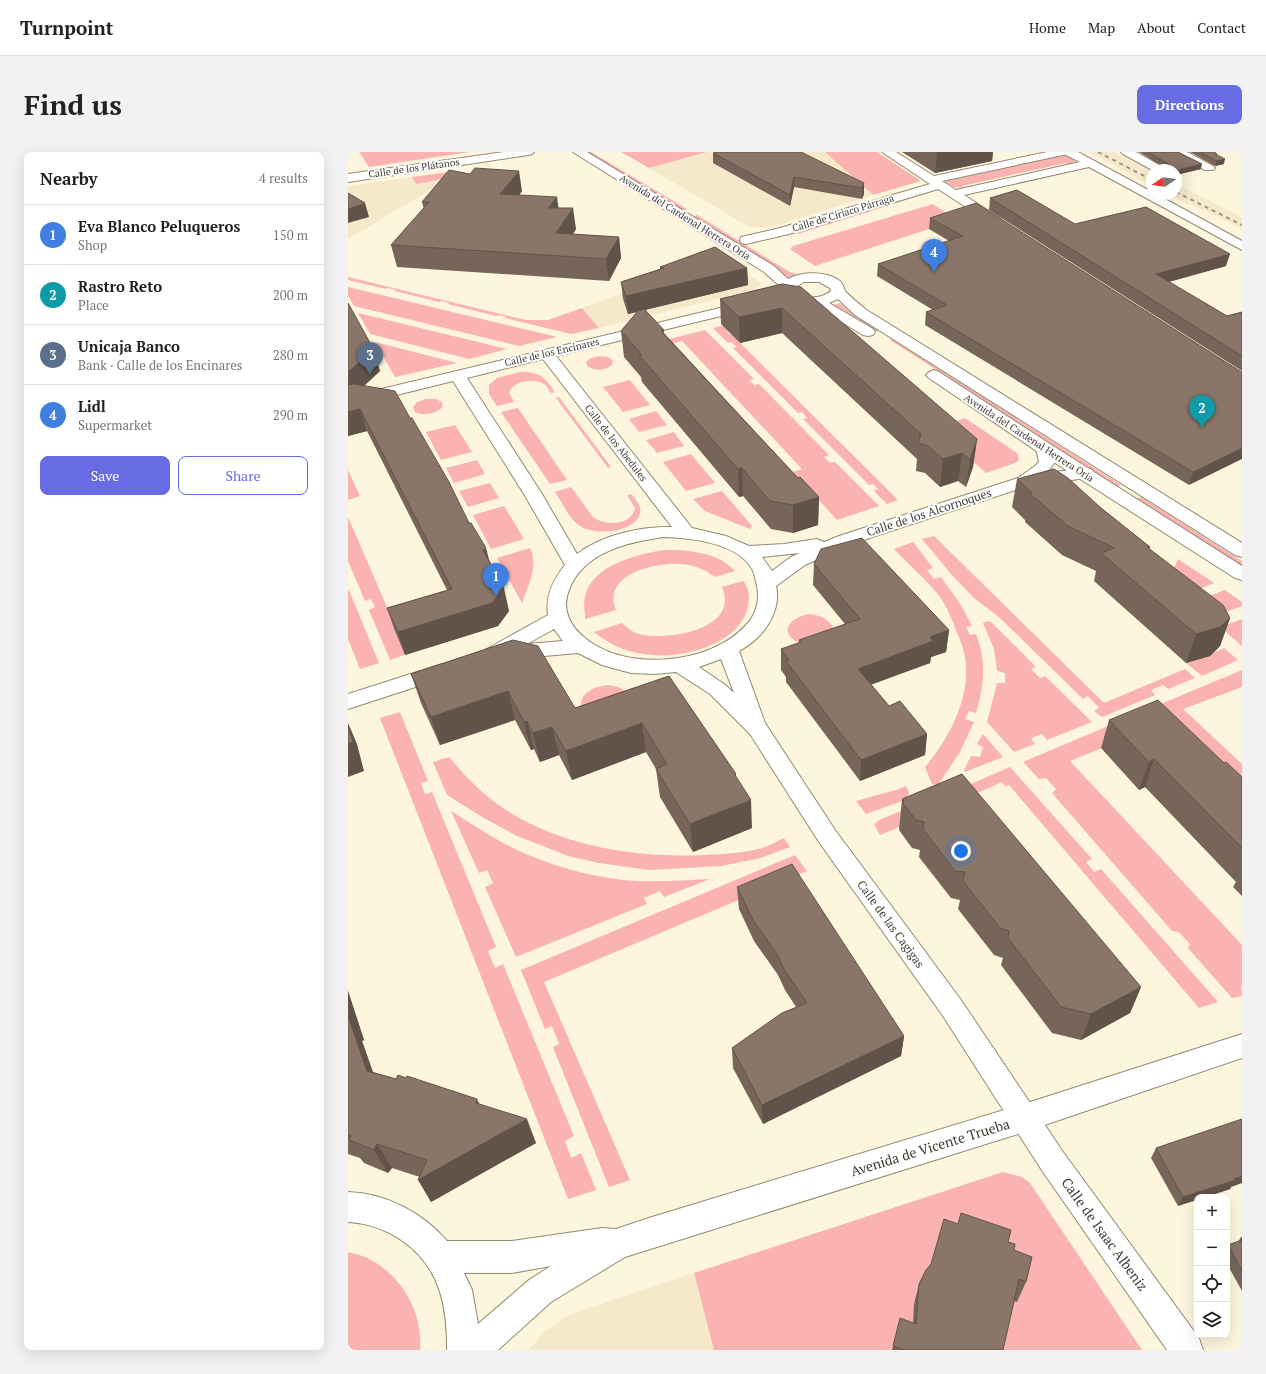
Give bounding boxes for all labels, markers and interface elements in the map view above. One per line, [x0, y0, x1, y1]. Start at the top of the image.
text: Turnpoint [20, 15, 113, 40]
text: Home [1029, 18, 1066, 37]
text: Map [1088, 18, 1115, 37]
text: About [1137, 18, 1175, 37]
text: Contact [1197, 18, 1246, 37]
button: Directions [1137, 85, 1242, 124]
text: Find us [24, 86, 122, 123]
street label: Calle de los Plátanos [368, 155, 460, 181]
north arrow [1146, 164, 1182, 200]
text: Nearby [40, 167, 98, 190]
text: 4 results [259, 169, 308, 187]
street label: Avenida del Cardenal Herrera Oria [617, 171, 753, 263]
street label: Calle de Ciriaco Párraga [790, 191, 896, 235]
text: Eva Blanco Peluqueros [78, 216, 240, 236]
text: 1 [49, 226, 57, 244]
text: 150 m [273, 226, 308, 244]
text: Shop [78, 236, 107, 254]
pin: 4 [921, 239, 947, 272]
text: Rastro Reto [78, 276, 162, 296]
text: 2 [49, 286, 57, 304]
text: 200 m [273, 286, 308, 304]
text: Place [78, 296, 109, 314]
street label: Calle de los Encinares [503, 335, 601, 369]
text: Unicaja Banco [78, 336, 180, 356]
pin: 3 [357, 342, 383, 375]
text: 3 [49, 346, 57, 364]
text: 280 m [273, 346, 308, 364]
text: Bank · Calle de los Encinares [78, 356, 242, 374]
street label: Avenida del Cardenal Herrera Oria [962, 391, 1096, 485]
pin: 2 [1189, 395, 1215, 428]
text: Lidl [78, 396, 106, 416]
street label: Calle de los Abedules [582, 402, 650, 484]
text: 4 [49, 406, 57, 424]
text: 290 m [273, 406, 308, 424]
text: Supermarket [78, 416, 152, 434]
button: Save [40, 456, 170, 495]
button: Share [178, 456, 308, 495]
street label: Calle de los Alcornoques [865, 485, 993, 539]
pin: 1 [483, 563, 509, 596]
your location [951, 841, 971, 861]
street label: Calle de las Cagigas [854, 877, 928, 971]
street label: Avenida de Vicente Trueba [848, 1114, 1012, 1180]
street label: Calle de Isaac Albeniz [1057, 1173, 1153, 1295]
map controls [1194, 1194, 1230, 1338]
button: + [1194, 1194, 1230, 1230]
button: − [1194, 1230, 1230, 1266]
button: locate [1194, 1266, 1230, 1302]
button: layers [1194, 1302, 1230, 1338]

